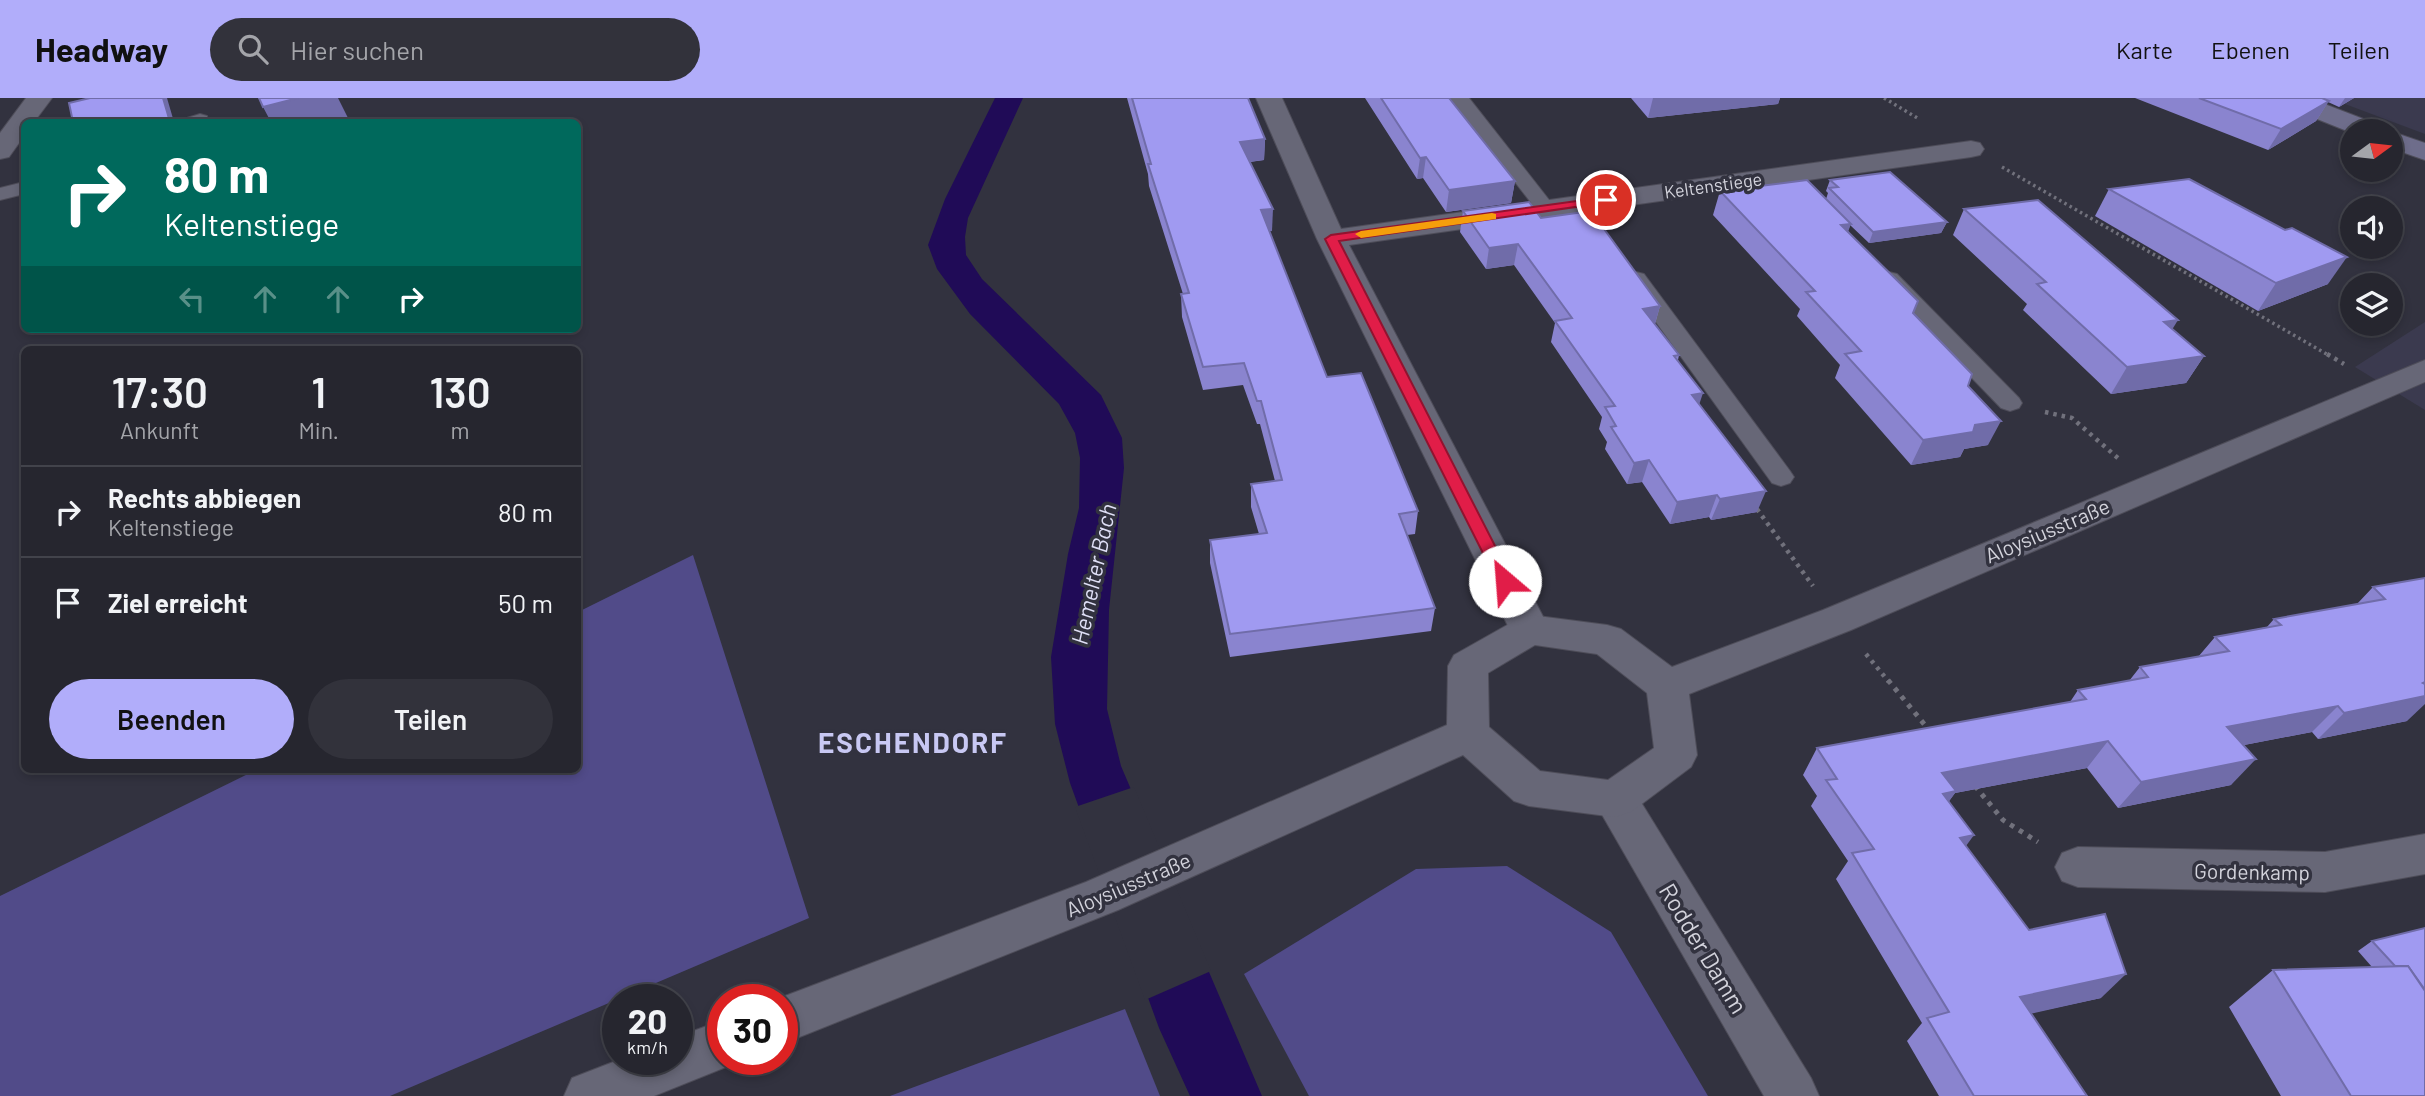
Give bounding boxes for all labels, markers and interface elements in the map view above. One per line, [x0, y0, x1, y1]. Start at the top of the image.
search box [210, 18, 700, 81]
text: Headway [35, 29, 168, 69]
icon: search [234, 30, 272, 68]
text: Hier suchen [290, 34, 424, 65]
text: Karte [2116, 35, 2173, 64]
text: Ebenen [2211, 35, 2290, 64]
text: Teilen [2328, 35, 2390, 64]
north arrow [2340, 119, 2403, 182]
map controls [2340, 119, 2403, 336]
text: 80 m [164, 144, 269, 203]
icon: right [49, 147, 140, 238]
street label: Keltenstiege [1663, 167, 1763, 203]
pin [1576, 170, 1636, 230]
icon: arrive [1587, 181, 1625, 219]
button: sound [2340, 196, 2403, 259]
text: Keltenstiege [164, 204, 339, 242]
button: layers [2340, 273, 2403, 336]
icon: left [173, 280, 211, 318]
icon: ahead [246, 280, 284, 318]
icon: ahead [319, 280, 357, 318]
icon: right [392, 280, 430, 318]
text: 17:30 [112, 366, 208, 416]
text: 1 [311, 366, 326, 416]
text: 130 [430, 366, 491, 416]
text: Ankunft [120, 416, 199, 444]
text: Min. [298, 416, 339, 444]
text: m [450, 416, 470, 444]
text: Rechts abbiegen [108, 482, 301, 513]
street label: Aloysiusstraße [1981, 492, 2113, 568]
icon: right [49, 493, 87, 531]
text: 80 m [498, 496, 553, 527]
water label: Hemelter Bach [1064, 501, 1122, 647]
text: Keltenstiege [108, 513, 234, 541]
position arrow [1468, 544, 1542, 618]
icon: arrive [49, 584, 87, 622]
text: Ziel erreicht [108, 587, 248, 618]
text: 50 m [498, 587, 553, 618]
button: Beenden [49, 679, 294, 759]
button: Teilen [308, 679, 553, 759]
district label: ESCHENDORF [818, 725, 1008, 759]
street label: Aloysiusstraße [1062, 846, 1194, 922]
street label: Gordenkamp [2194, 857, 2310, 885]
street label: Rodder Damm [1654, 878, 1754, 1018]
speed limit sign: 30 [707, 984, 798, 1075]
text: 20 [628, 999, 667, 1041]
text: km/h [627, 1036, 668, 1058]

